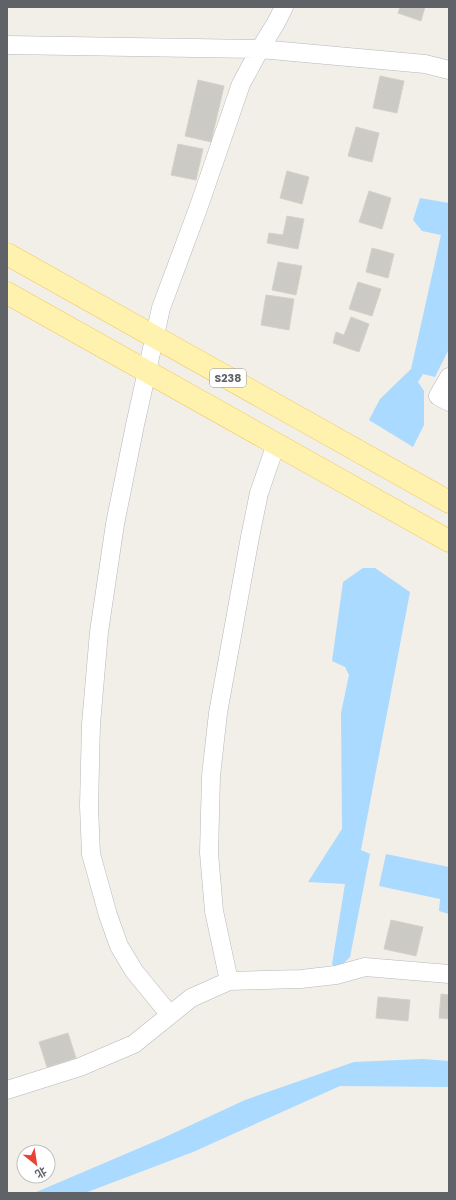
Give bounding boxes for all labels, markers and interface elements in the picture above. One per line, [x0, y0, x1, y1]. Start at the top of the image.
road number: S238 [210, 369, 246, 387]
north arrow [16, 1144, 56, 1184]
text: 北 [32, 1163, 50, 1182]

